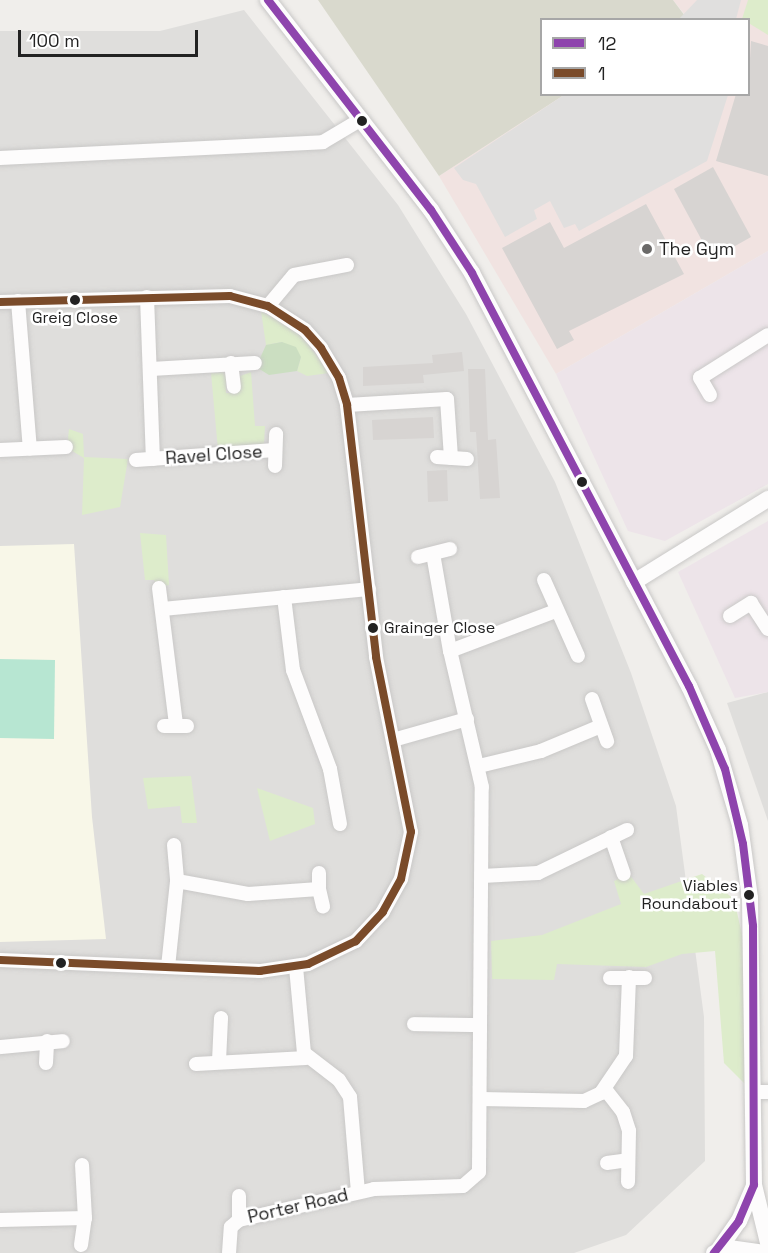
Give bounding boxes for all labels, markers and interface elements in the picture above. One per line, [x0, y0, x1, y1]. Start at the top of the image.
scale bar [21, 18, 201, 56]
legend [540, 18, 750, 96]
text: 100 m [29, 29, 80, 52]
text: 12 [598, 32, 616, 55]
text: 1 [598, 62, 606, 85]
unlabelled marker [356, 115, 368, 127]
place label: The Gym [659, 238, 734, 260]
marker: The Gym [640, 242, 654, 256]
marker: Greig Close [69, 294, 81, 306]
place label: Greig Close [32, 308, 118, 328]
street label: Ravel Close [165, 441, 263, 469]
unlabelled marker [576, 476, 588, 488]
place label: Grainger Close [384, 618, 495, 638]
marker: Grainger Close [367, 622, 379, 634]
place label: Viables Roundabout [642, 876, 738, 914]
marker: Viables Roundabout [743, 889, 755, 901]
unlabelled marker [55, 957, 67, 969]
street label: Porter Road [246, 1184, 350, 1228]

